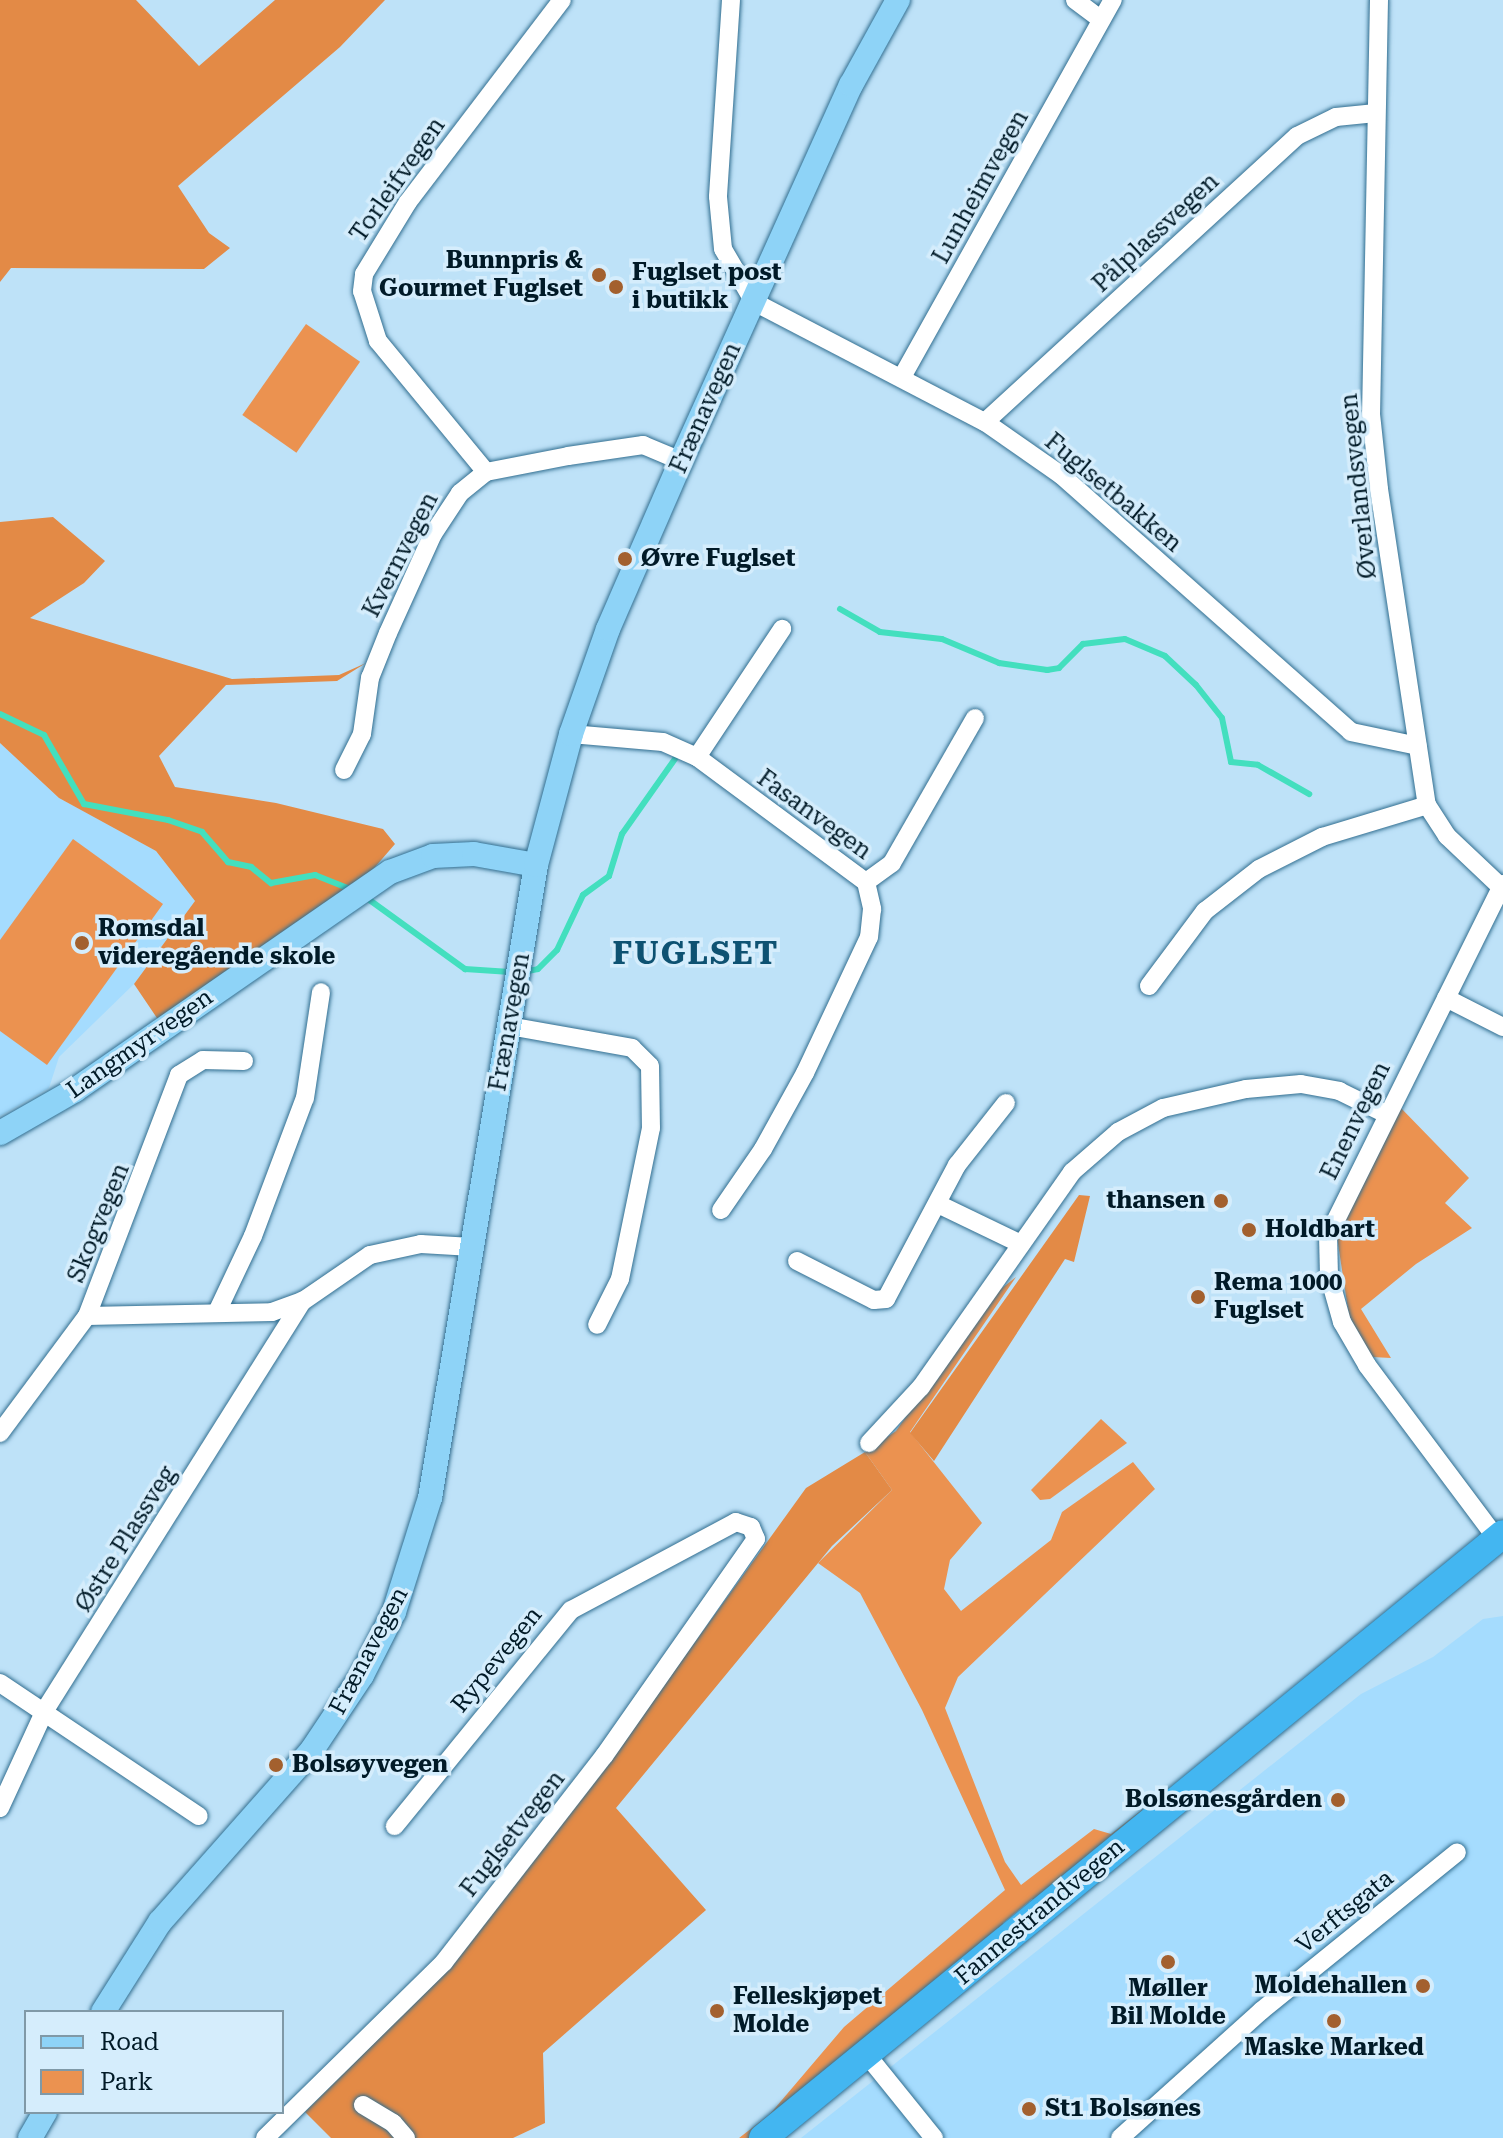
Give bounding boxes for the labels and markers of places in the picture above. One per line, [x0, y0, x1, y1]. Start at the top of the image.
place label: Bunnpris & Gourmet Fuglset [379, 247, 583, 303]
place label: Fuglset post i butikk [632, 259, 782, 315]
marker: Bunnpris & Gourmet Fuglset [590, 266, 608, 284]
marker: Fuglset post i butikk [607, 278, 625, 296]
place label: Øvre Fuglset [641, 545, 795, 573]
marker: Øvre Fuglset [616, 550, 634, 568]
place label: Romsdal videregående skole [98, 915, 335, 971]
marker: Romsdal videregående skole [73, 934, 91, 952]
place label: thansen [1107, 1187, 1205, 1215]
marker: thansen [1212, 1192, 1230, 1210]
place label: Holdbart [1265, 1216, 1375, 1244]
marker: Holdbart [1240, 1221, 1258, 1239]
place label: Rema 1000 Fuglset [1214, 1269, 1343, 1325]
marker: Rema 1000 Fuglset [1189, 1288, 1207, 1306]
place label: Bolsøyvegen [292, 1751, 448, 1779]
marker: Bolsøyvegen [267, 1756, 285, 1774]
place label: Bolsønesgården [1125, 1786, 1322, 1814]
marker: Bolsønesgården [1329, 1791, 1347, 1809]
marker: Møller Bil Molde [1159, 1953, 1177, 1971]
place label: Moldehallen [1255, 1972, 1407, 2000]
place label: Møller Bil Molde [1110, 1975, 1226, 2031]
marker: Moldehallen [1414, 1977, 1432, 1995]
place label: Felleskjøpet Molde [733, 1983, 882, 2039]
marker: Felleskjøpet Molde [708, 2002, 726, 2020]
marker: Maske Marked [1325, 2012, 1343, 2030]
place label: Maske Marked [1244, 2034, 1424, 2062]
place label: St1 Bolsønes [1045, 2095, 1201, 2123]
marker: St1 Bolsønes [1020, 2100, 1038, 2118]

